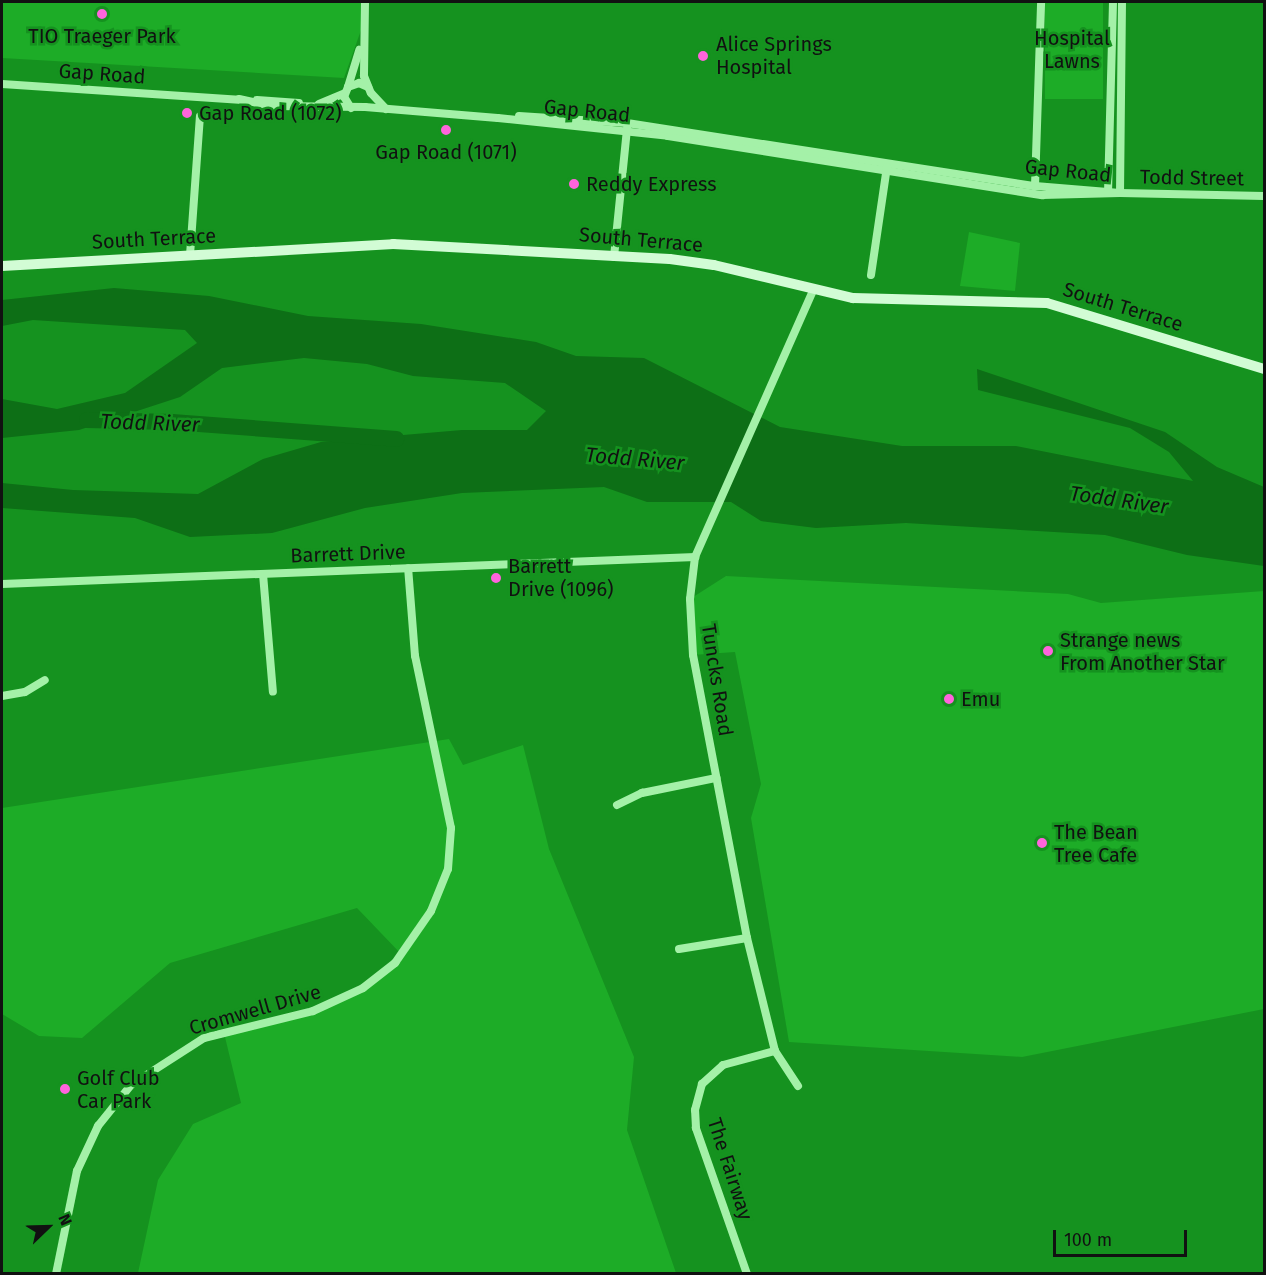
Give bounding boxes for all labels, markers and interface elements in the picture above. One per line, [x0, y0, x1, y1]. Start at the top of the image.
marker: TIO Traeger Park [95, 7, 109, 21]
place label: TIO Traeger Park [28, 24, 176, 48]
park label: Hospital Lawns [1034, 27, 1110, 74]
place label: Alice Springs Hospital [716, 33, 832, 80]
marker: Alice Springs Hospital [694, 47, 712, 65]
street label: Gap Road [58, 59, 146, 89]
street label: Gap Road [543, 95, 631, 127]
place label: Gap Road (1072) [199, 101, 342, 125]
marker: Gap Road (1072) [180, 106, 194, 120]
marker: Gap Road (1071) [439, 123, 453, 137]
place label: Gap Road (1071) [375, 140, 517, 164]
street label: Gap Road [1024, 155, 1112, 187]
street label: Todd Street [1140, 165, 1244, 191]
place label: Reddy Express [586, 172, 717, 196]
marker: Reddy Express [567, 177, 581, 191]
street label: South Terrace [578, 223, 704, 257]
street label: South Terrace [91, 224, 217, 254]
street label: South Terrace [1060, 277, 1186, 337]
water label: Todd River [100, 409, 200, 437]
water label: Todd River [584, 442, 686, 476]
water label: Todd River [1068, 481, 1170, 519]
street label: Barrett Drive [290, 540, 406, 568]
place label: Barrett Drive (1096) [508, 554, 614, 601]
marker: Barrett Drive (1096) [489, 571, 503, 585]
street label: Tuncks Road [696, 622, 738, 738]
place label: Strange news From Another Star [1060, 628, 1225, 675]
marker: Strange news From Another Star [1041, 644, 1055, 658]
place label: Emu [961, 687, 1000, 711]
marker: Emu [942, 692, 956, 706]
place label: The Bean Tree Cafe [1054, 820, 1138, 867]
marker: The Bean Tree Cafe [1035, 836, 1049, 850]
street label: Cromwell Drive [186, 980, 324, 1040]
place label: Golf Club Car Park [77, 1066, 160, 1113]
marker: Golf Club Car Park [58, 1082, 72, 1096]
street label: The Fairway [702, 1115, 758, 1223]
north arrow [18, 1197, 78, 1257]
text: N [54, 1211, 76, 1228]
scale bar [1056, 1218, 1190, 1256]
text: 100 m [1064, 1229, 1112, 1251]

